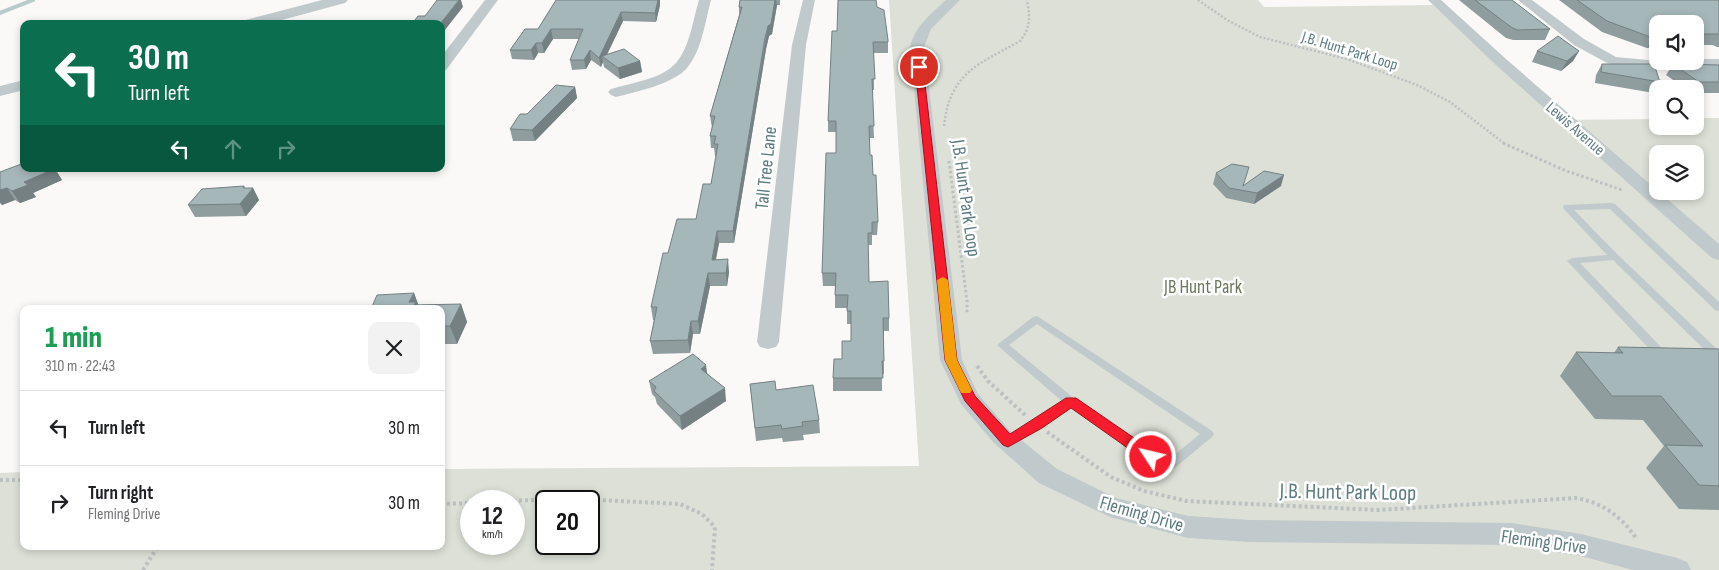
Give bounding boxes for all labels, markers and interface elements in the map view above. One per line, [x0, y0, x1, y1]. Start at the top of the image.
map controls [1649, 15, 1704, 200]
button: sound [1649, 15, 1704, 70]
street label: J.B. Hunt Park Loop [1298, 28, 1400, 75]
text: 30 m [128, 37, 189, 80]
icon: left [45, 40, 110, 105]
pin [898, 46, 940, 88]
icon: arrive [905, 53, 933, 81]
text: Turn left [128, 80, 190, 107]
button: search [1649, 80, 1704, 135]
street label: Lewis Avenue [1542, 99, 1608, 160]
street label: Tall Tree Lane [751, 125, 782, 211]
icon: left [166, 135, 194, 163]
icon: ahead [219, 135, 247, 163]
icon: right [272, 135, 300, 163]
street label: J.B. Hunt Park Loop [946, 137, 985, 258]
button: layers [1649, 145, 1704, 200]
park label: JB Hunt Park [1163, 276, 1243, 299]
text: 1 min [45, 320, 102, 356]
button: close [368, 322, 420, 374]
text: 310 m · 22:43 [45, 357, 115, 376]
icon: left [45, 414, 73, 442]
text: Turn left [88, 417, 145, 440]
text: 30 m [388, 417, 420, 440]
position arrow [1124, 430, 1176, 482]
street label: J.B. Hunt Park Loop [1278, 478, 1417, 507]
text: Turn right [88, 482, 153, 505]
icon: right [45, 489, 73, 517]
speed limit sign: 20 [535, 490, 600, 555]
text: 30 m [388, 492, 420, 515]
street label: Fleming Drive [1097, 492, 1186, 537]
text: 12 [482, 501, 503, 532]
text: Fleming Drive [88, 505, 160, 524]
street label: Fleming Drive [1500, 525, 1588, 560]
text: km/h [482, 527, 503, 542]

